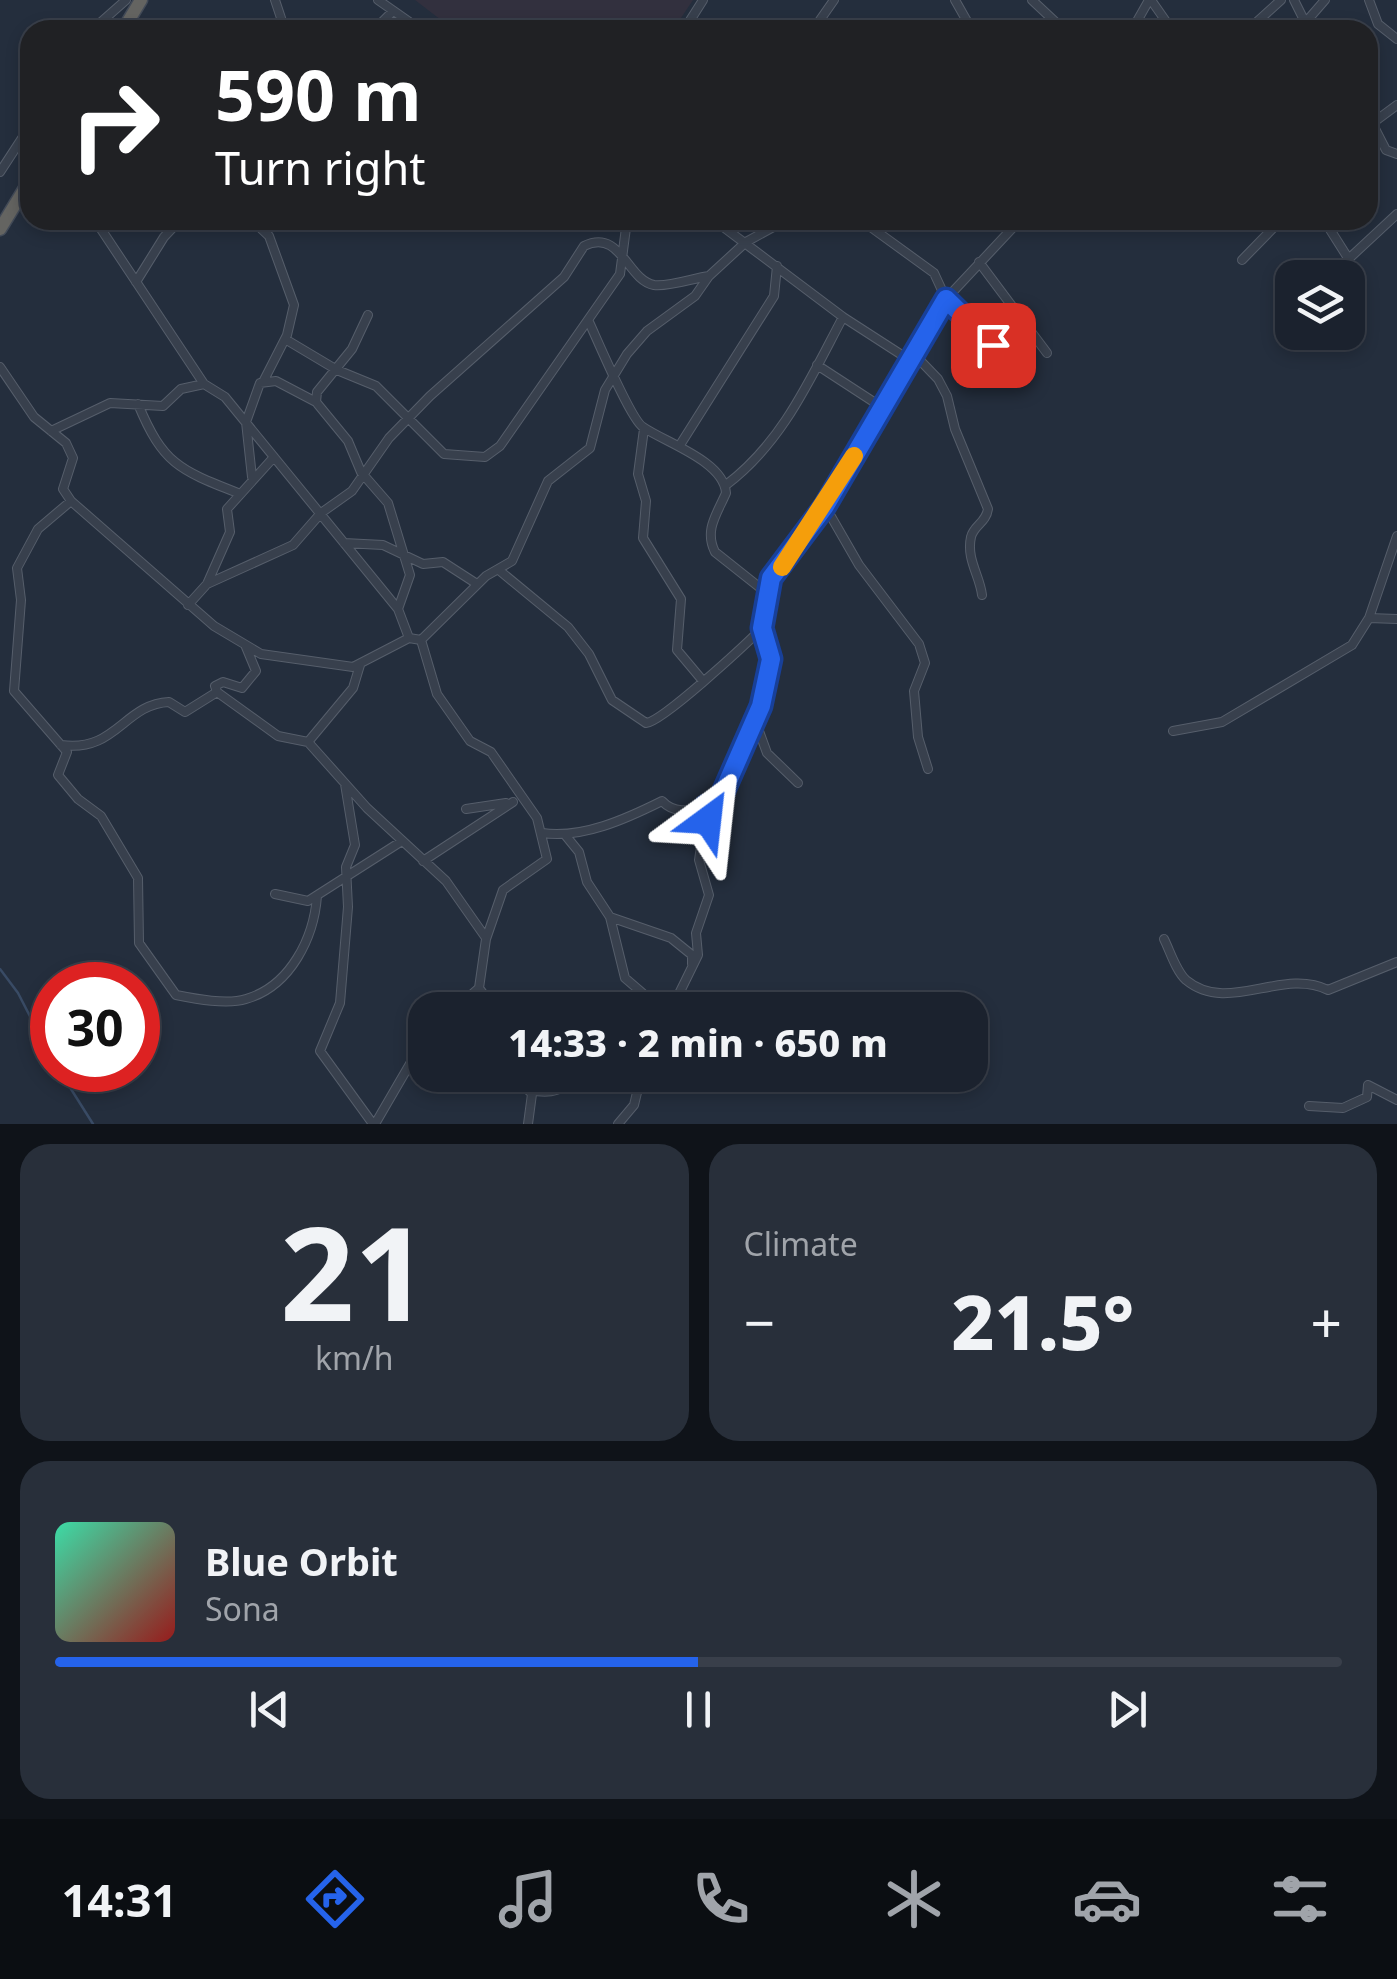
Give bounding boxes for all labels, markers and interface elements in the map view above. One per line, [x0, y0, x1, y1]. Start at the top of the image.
text: 590 m [215, 46, 422, 142]
icon: right [50, 60, 180, 190]
text: Turn right [215, 137, 426, 198]
map controls [1275, 260, 1365, 350]
button: layers [1275, 260, 1365, 350]
pin [951, 303, 1036, 388]
icon: arrive [966, 318, 1021, 373]
position arrow [656, 768, 760, 872]
speed limit sign: 30 [30, 962, 160, 1092]
text: 14:33 · 2 min · 650 m [508, 1016, 888, 1068]
text: 21 [280, 1182, 429, 1359]
text: Climate [744, 1222, 858, 1265]
text: 21.5° [951, 1270, 1134, 1372]
text: − [744, 1284, 775, 1359]
text: + [1311, 1284, 1342, 1359]
text: km/h [315, 1336, 394, 1379]
text: Blue Orbit [205, 1535, 398, 1587]
text: Sona [205, 1587, 280, 1630]
icon: previous [242, 1682, 297, 1737]
icon: pause [671, 1682, 726, 1737]
icon: next [1100, 1682, 1155, 1737]
icon: directions [300, 1864, 370, 1934]
icon: music [493, 1864, 563, 1934]
icon: phone [686, 1864, 756, 1934]
icon: climate [879, 1864, 949, 1934]
icon: car [1072, 1864, 1142, 1934]
icon: filters [1265, 1864, 1335, 1934]
text: 14:31 [62, 1869, 177, 1930]

